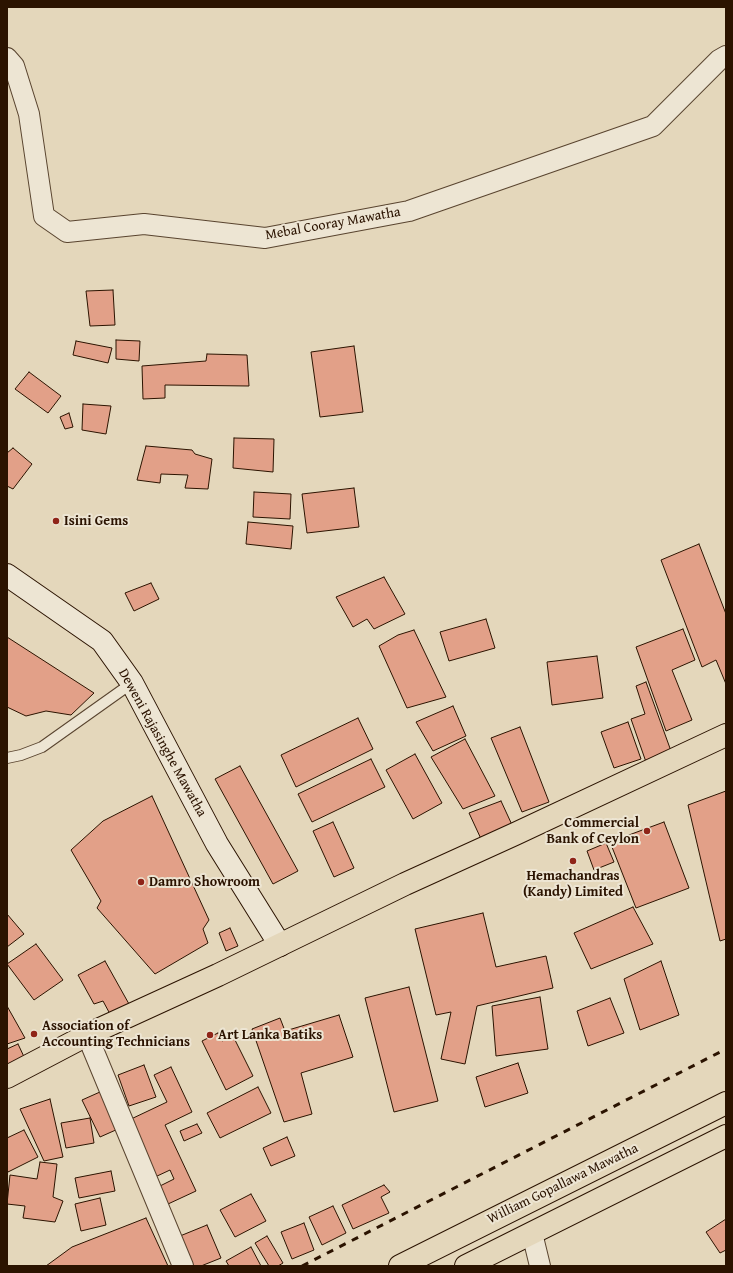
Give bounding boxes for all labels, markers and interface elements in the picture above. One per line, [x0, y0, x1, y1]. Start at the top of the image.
street label: Mebal Cooray Mawatha [264, 204, 402, 244]
place label: Isini Gems [64, 513, 128, 529]
marker: Isini Gems [51, 516, 61, 526]
street label: Deweni Rajasinghe Mawatha [114, 666, 210, 820]
place label: Commercial Bank of Ceylon [546, 815, 639, 848]
marker: Commercial Bank of Ceylon [642, 826, 652, 836]
marker: Hemachandras (Kandy) Limited [568, 856, 578, 866]
place label: Hemachandras (Kandy) Limited [523, 868, 623, 900]
place label: Damro Showroom [149, 874, 260, 890]
marker: Damro Showroom [136, 877, 146, 887]
place label: Association of Accounting Technicians [42, 1018, 190, 1050]
place label: Art Lanka Batiks [218, 1027, 322, 1043]
marker: Association of Accounting Technicians [29, 1029, 39, 1039]
marker: Art Lanka Batiks [205, 1030, 215, 1040]
street label: William Gopallawa Mawatha [485, 1140, 641, 1228]

